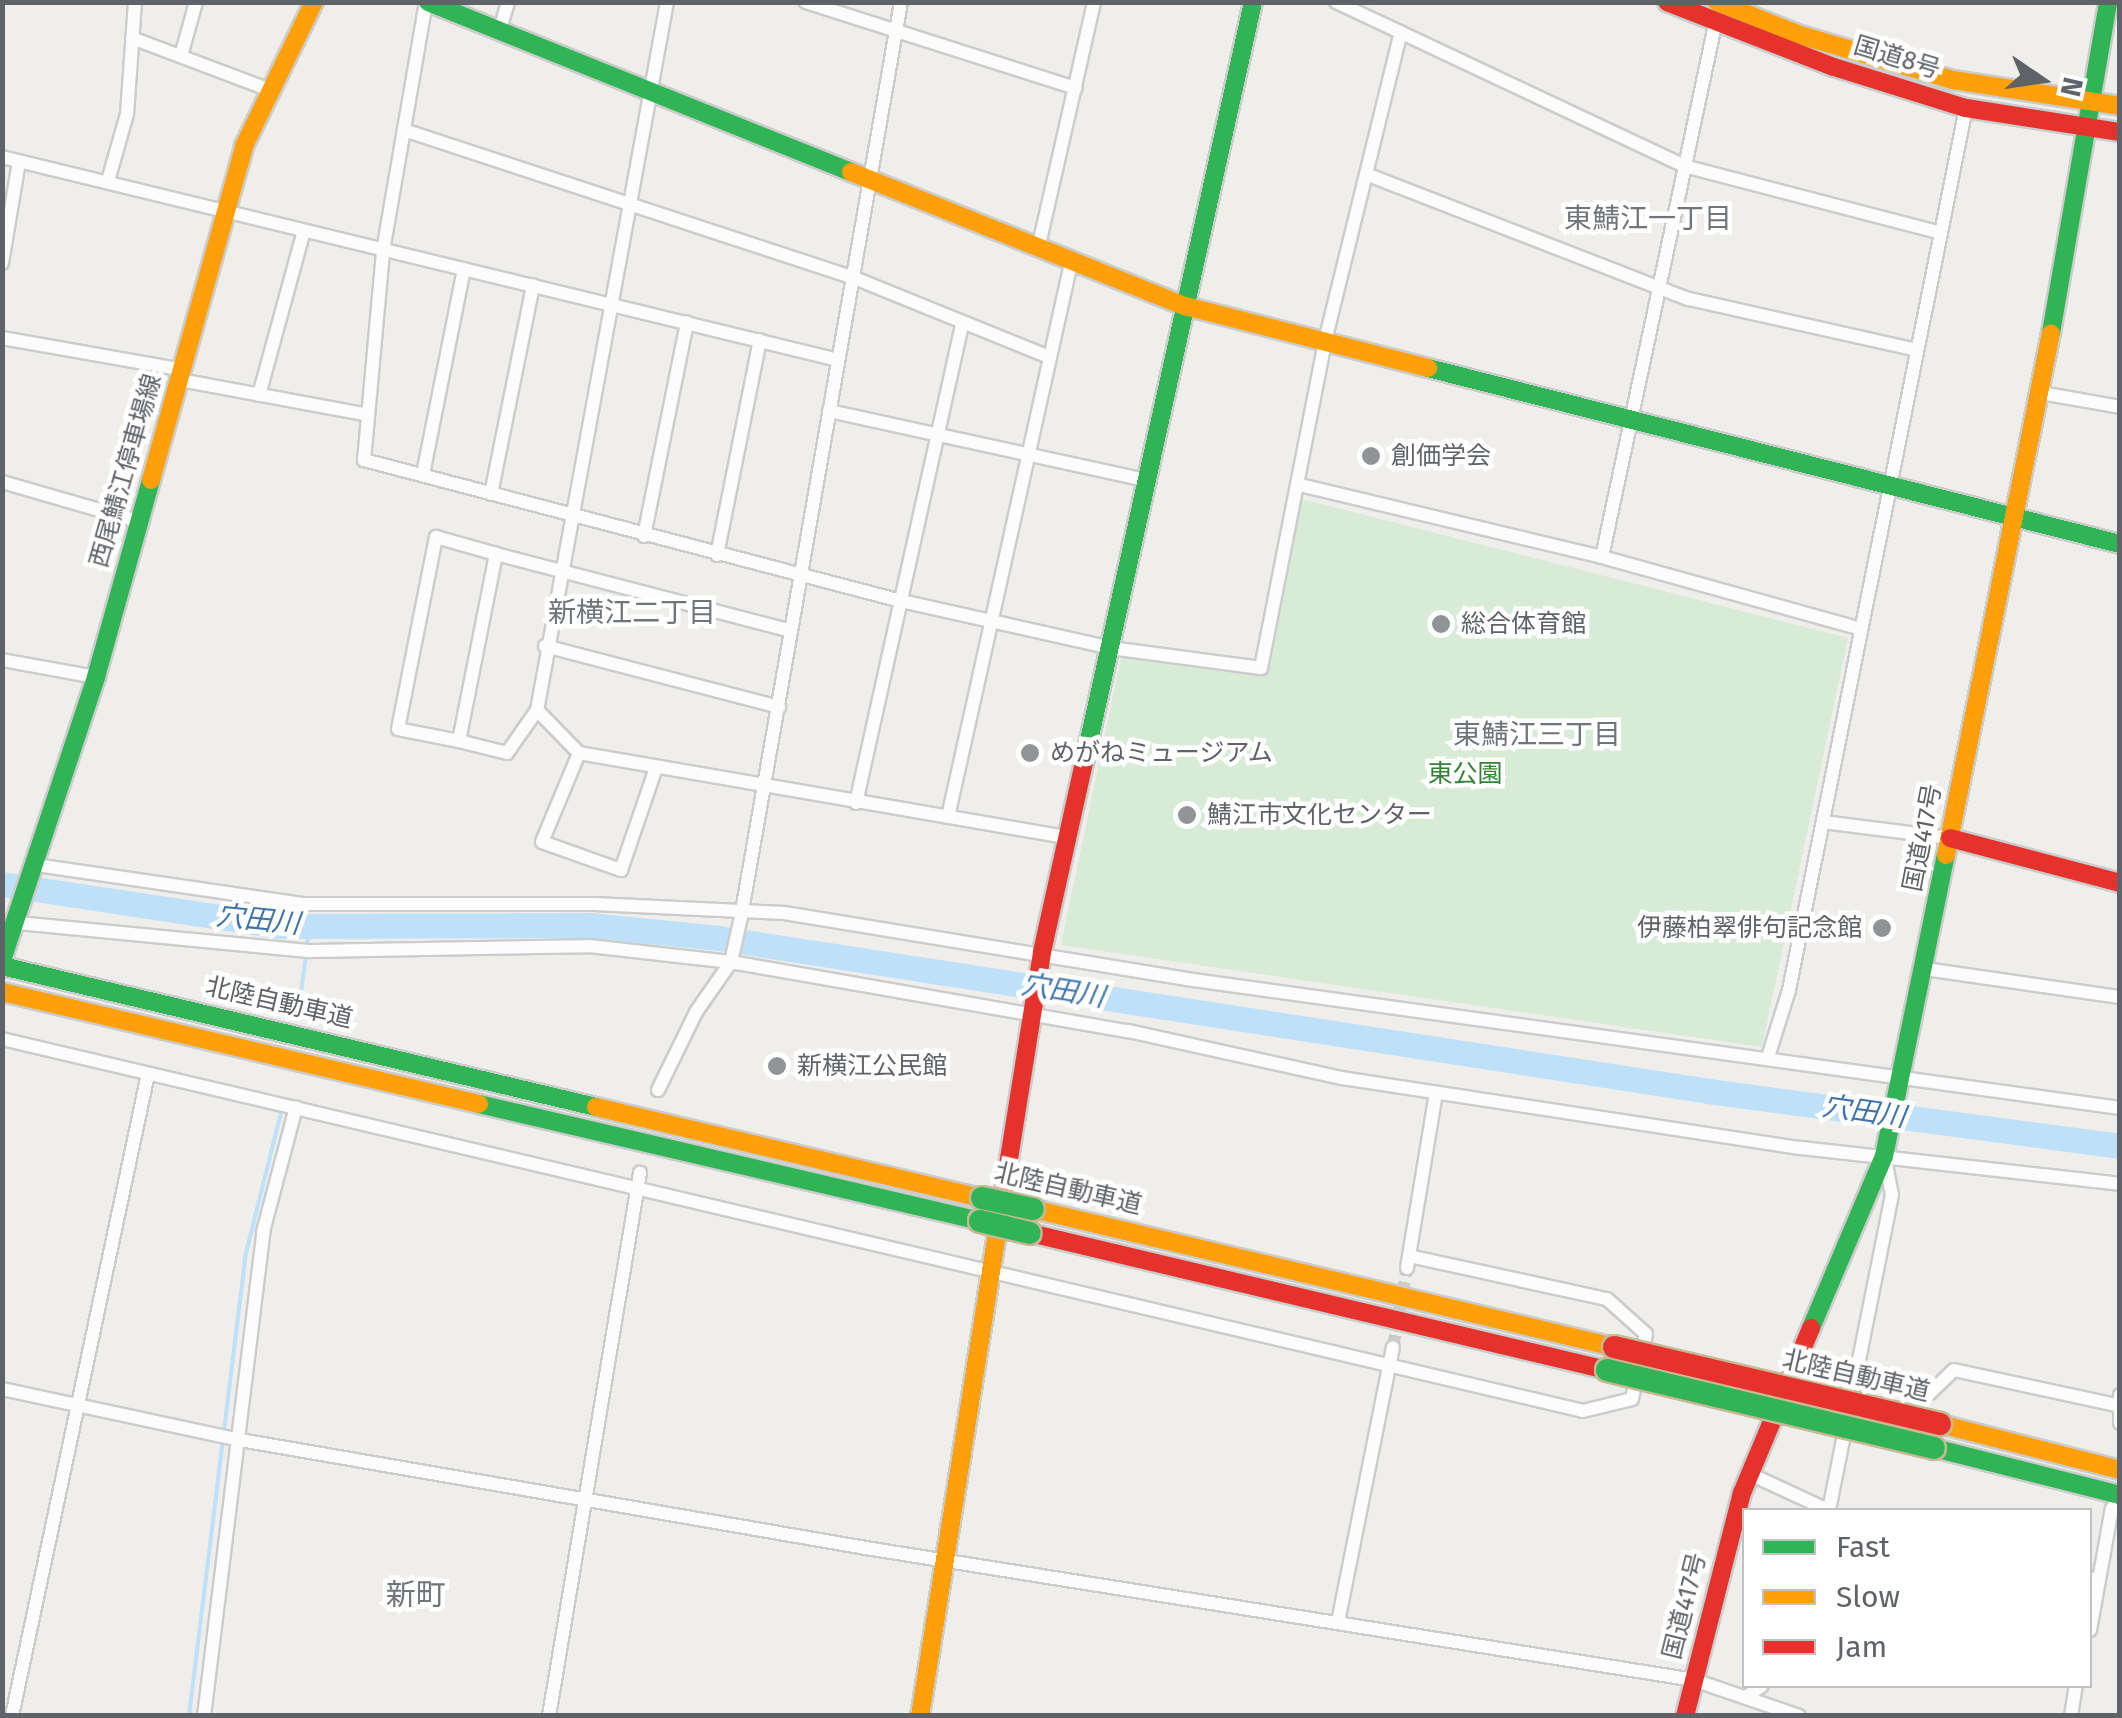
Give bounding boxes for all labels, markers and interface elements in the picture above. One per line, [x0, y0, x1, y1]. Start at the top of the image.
north arrow [1992, 30, 2092, 130]
street label: 国道8号 [1850, 31, 1944, 85]
text: N [2054, 74, 2090, 100]
district label: 東鯖江一丁目 [1564, 202, 1732, 236]
street label: 西尾鯖江停車場線 [84, 371, 168, 571]
place label: 創価学会 [1391, 441, 1491, 471]
marker: 創価学会 [1360, 445, 1382, 467]
district label: 新横江二丁目 [548, 596, 716, 630]
place label: 総合体育館 [1461, 609, 1586, 639]
marker: 総合体育館 [1430, 613, 1452, 635]
district label: 東鯖江三丁目 [1453, 718, 1621, 752]
place label: めがねミュージアム [1050, 738, 1275, 768]
marker: めがねミュージアム [1019, 742, 1041, 764]
park label: 東公園 [1428, 759, 1502, 789]
street label: 国道417号 [1898, 782, 1948, 894]
place label: 鯖江市文化センター [1207, 800, 1432, 830]
marker: 鯖江市文化センター [1176, 804, 1198, 826]
water label: 穴田川 [214, 899, 302, 941]
place label: 伊藤柏翠俳句記念館 [1637, 913, 1862, 943]
marker: 伊藤柏翠俳句記念館 [1871, 917, 1893, 939]
water label: 穴田川 [1019, 968, 1107, 1014]
street label: 北陸自動車道 [203, 972, 355, 1034]
place label: 新横江公民館 [797, 1051, 947, 1081]
marker: 新横江公民館 [766, 1055, 788, 1077]
water label: 穴田川 [1820, 1090, 1908, 1134]
street label: 北陸自動車道 [992, 1158, 1144, 1220]
street label: 北陸自動車道 [1780, 1345, 1932, 1407]
legend [1742, 1508, 2092, 1688]
text: Fast [1836, 1529, 1890, 1565]
street label: 国道417号 [1657, 1550, 1713, 1662]
district label: 新町 [386, 1577, 446, 1613]
text: Slow [1836, 1579, 1900, 1615]
text: Jam [1836, 1629, 1887, 1665]

